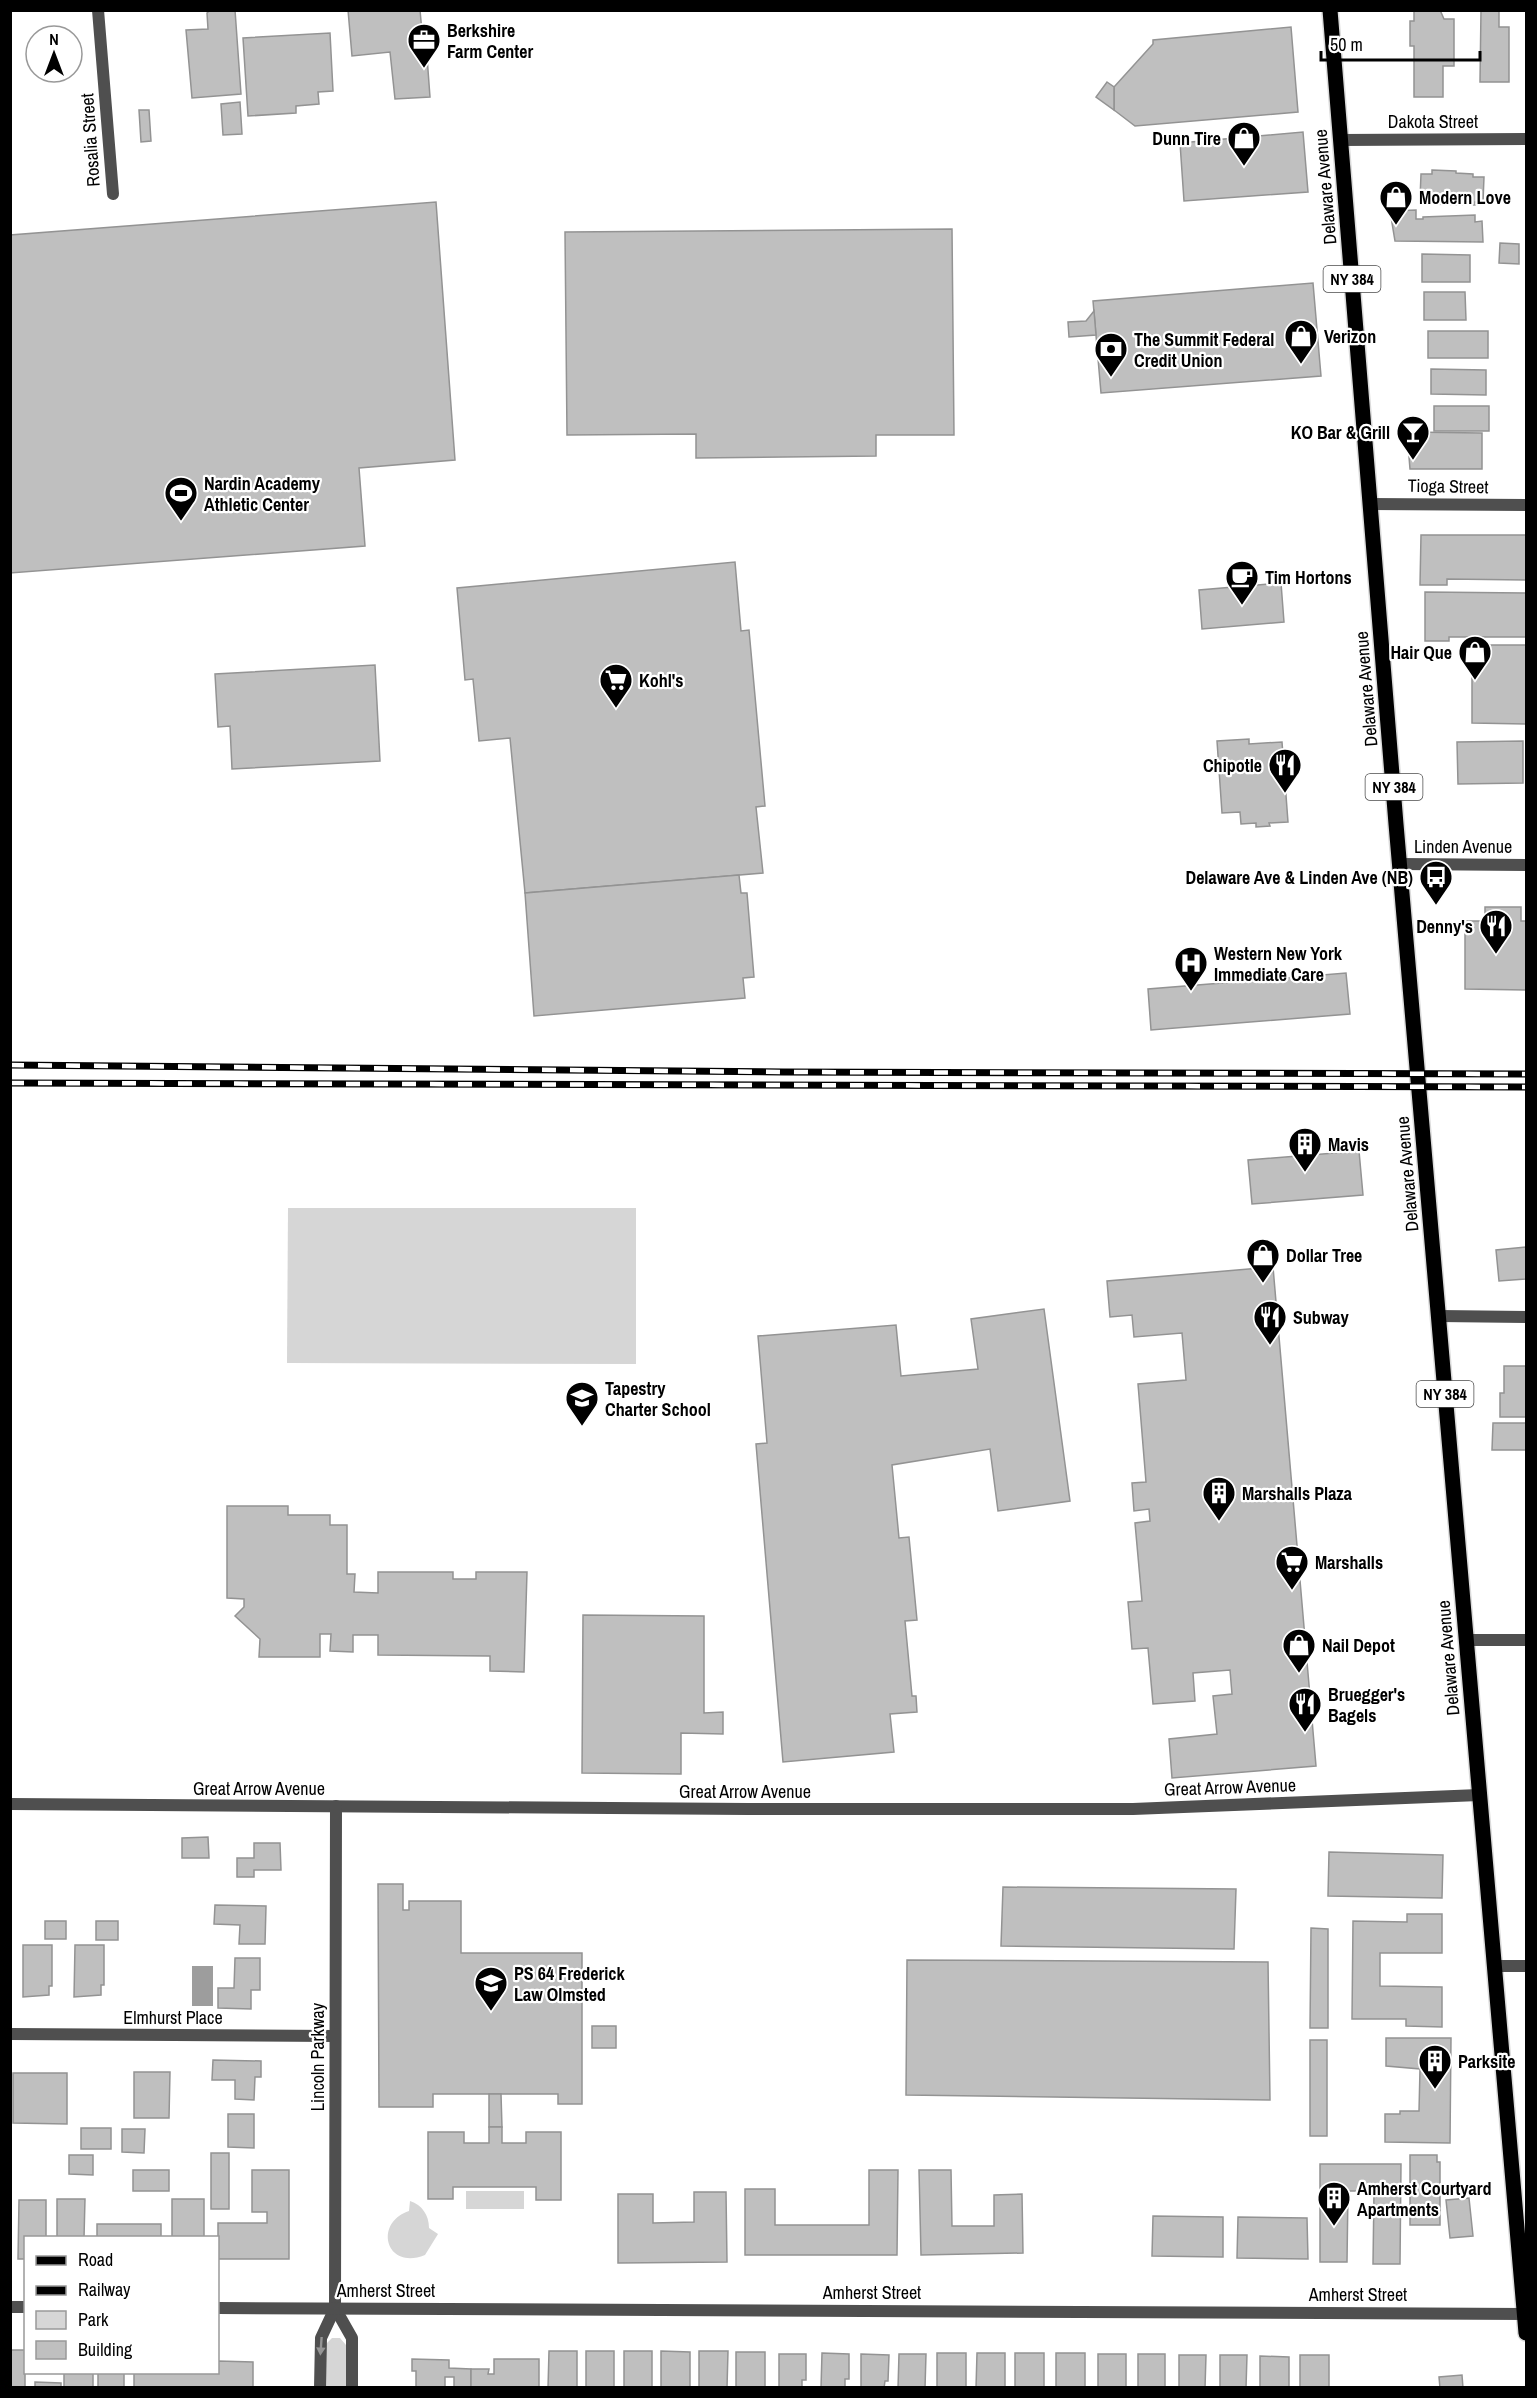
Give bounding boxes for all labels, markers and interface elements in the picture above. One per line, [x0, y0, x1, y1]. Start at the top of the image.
place label: Berkshire Farm Center [447, 18, 533, 64]
office icon: Berkshire Farm Center [406, 22, 442, 69]
north arrow [24, 24, 84, 84]
scale bar [1321, 24, 1480, 62]
text: N [49, 28, 59, 50]
text: 50 m [1330, 32, 1363, 57]
street label: Rosalia Street [74, 92, 106, 188]
street label: Dakota Street [1388, 109, 1478, 134]
shop icon: Dunn Tire [1226, 120, 1262, 167]
place label: Dunn Tire [1152, 126, 1221, 151]
street label: Delaware Avenue [1308, 128, 1342, 246]
shop icon: Modern Love [1378, 179, 1414, 226]
place label: Modern Love [1419, 185, 1511, 210]
road number: NY 384 [1324, 266, 1380, 292]
shop icon: Verizon [1283, 318, 1319, 365]
place label: Verizon [1324, 324, 1376, 349]
place label: The Summit Federal Credit Union [1134, 327, 1274, 373]
bank icon: The Summit Federal Credit Union [1093, 331, 1129, 378]
bar icon: KO Bar & Grill [1395, 414, 1431, 461]
place label: KO Bar & Grill [1291, 420, 1390, 445]
place label: Nardin Academy Athletic Center [204, 471, 321, 517]
street label: Tioga Street [1407, 473, 1489, 499]
sports icon: Nardin Academy Athletic Center [163, 475, 199, 522]
cafe icon: Tim Hortons [1224, 559, 1260, 606]
place label: Tim Hortons [1265, 565, 1352, 590]
street label: Delaware Avenue [1349, 630, 1383, 748]
shop icon: Hair Que [1457, 634, 1493, 681]
place label: Hair Que [1390, 640, 1452, 665]
supermarket icon: Kohl's [598, 662, 634, 709]
place label: Kohl's [639, 668, 684, 693]
restaurant icon: Chipotle [1267, 747, 1303, 794]
place label: Chipotle [1203, 753, 1262, 778]
road number: NY 384 [1366, 774, 1422, 800]
street label: Linden Avenue [1414, 834, 1512, 859]
bus stop icon: Delaware Ave & Linden Ave (NB) [1418, 859, 1454, 906]
place label: Delaware Ave & Linden Ave (NB) [1185, 865, 1413, 890]
restaurant icon: Denny's [1478, 908, 1514, 955]
place label: Denny's [1416, 914, 1473, 939]
place label: Western New York Immediate Care [1214, 941, 1343, 987]
hospital icon: Western New York Immediate Care [1173, 945, 1209, 992]
street label: Delaware Avenue [1390, 1115, 1424, 1233]
building icon: Mavis [1287, 1126, 1323, 1173]
place label: Mavis [1328, 1132, 1369, 1157]
shop icon: Dollar Tree [1245, 1237, 1281, 1284]
place label: Dollar Tree [1286, 1243, 1362, 1268]
restaurant icon: Subway [1252, 1299, 1288, 1346]
place label: Subway [1293, 1305, 1350, 1330]
place label: Tapestry Charter School [605, 1376, 711, 1422]
school or university icon: Tapestry Charter School [564, 1380, 600, 1427]
road number: NY 384 [1416, 1381, 1474, 1407]
building icon: Marshalls Plaza [1201, 1475, 1237, 1522]
place label: Marshalls Plaza [1242, 1481, 1353, 1506]
supermarket icon: Marshalls [1274, 1544, 1310, 1591]
place label: Marshalls [1315, 1550, 1383, 1575]
street label: Delaware Avenue [1431, 1599, 1465, 1717]
shop icon: Nail Depot [1281, 1627, 1317, 1674]
place label: Nail Depot [1322, 1633, 1395, 1658]
place label: Bruegger's Bagels [1328, 1682, 1405, 1728]
restaurant icon: Bruegger's Bagels [1287, 1686, 1323, 1733]
street label: Great Arrow Avenue [1164, 1772, 1296, 1802]
street label: Great Arrow Avenue [193, 1776, 325, 1801]
street label: Great Arrow Avenue [679, 1779, 811, 1804]
place label: PS 64 Frederick Law Olmsted [514, 1961, 626, 2007]
school or university icon: PS 64 Frederick Law Olmsted [473, 1965, 509, 2012]
street label: Lincoln Parkway [305, 2002, 330, 2111]
street label: Elmhurst Place [123, 2005, 223, 2030]
building icon: Parksite [1417, 2043, 1453, 2090]
place label: Parksite [1458, 2049, 1515, 2074]
place label: Amherst Courtyard Apartments [1357, 2176, 1492, 2222]
building icon: Amherst Courtyard Apartments [1316, 2180, 1352, 2227]
legend [24, 2236, 219, 2374]
text: Road [78, 2247, 113, 2272]
text: Railway [78, 2277, 131, 2302]
street label: Amherst Street [336, 2278, 435, 2303]
street label: Amherst Street [822, 2280, 921, 2305]
street label: Amherst Street [1308, 2282, 1407, 2307]
text: Park [78, 2307, 109, 2332]
text: Building [78, 2337, 133, 2362]
one-way arrow [316, 2337, 326, 2356]

